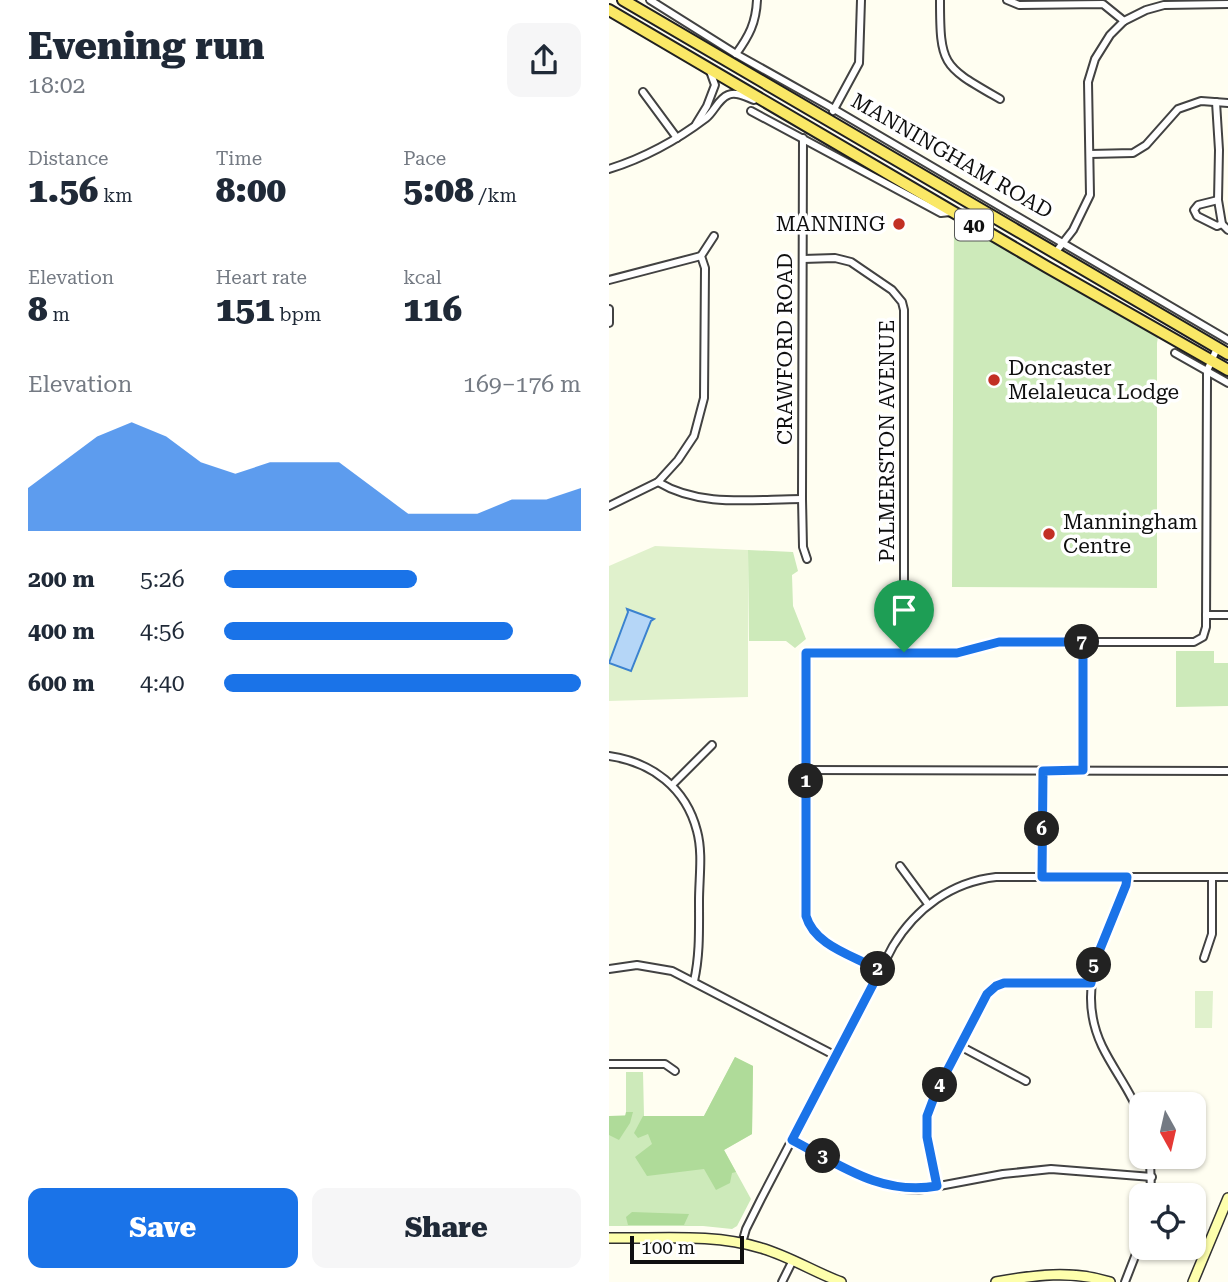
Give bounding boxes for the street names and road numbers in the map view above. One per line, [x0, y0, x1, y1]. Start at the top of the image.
street label: MANNINGHAM ROAD [847, 89, 1057, 223]
road number: 40 [955, 210, 993, 241]
street label: CRAWFORD ROAD [773, 253, 797, 445]
street label: PALMERSTON AVENUE [875, 320, 899, 562]

